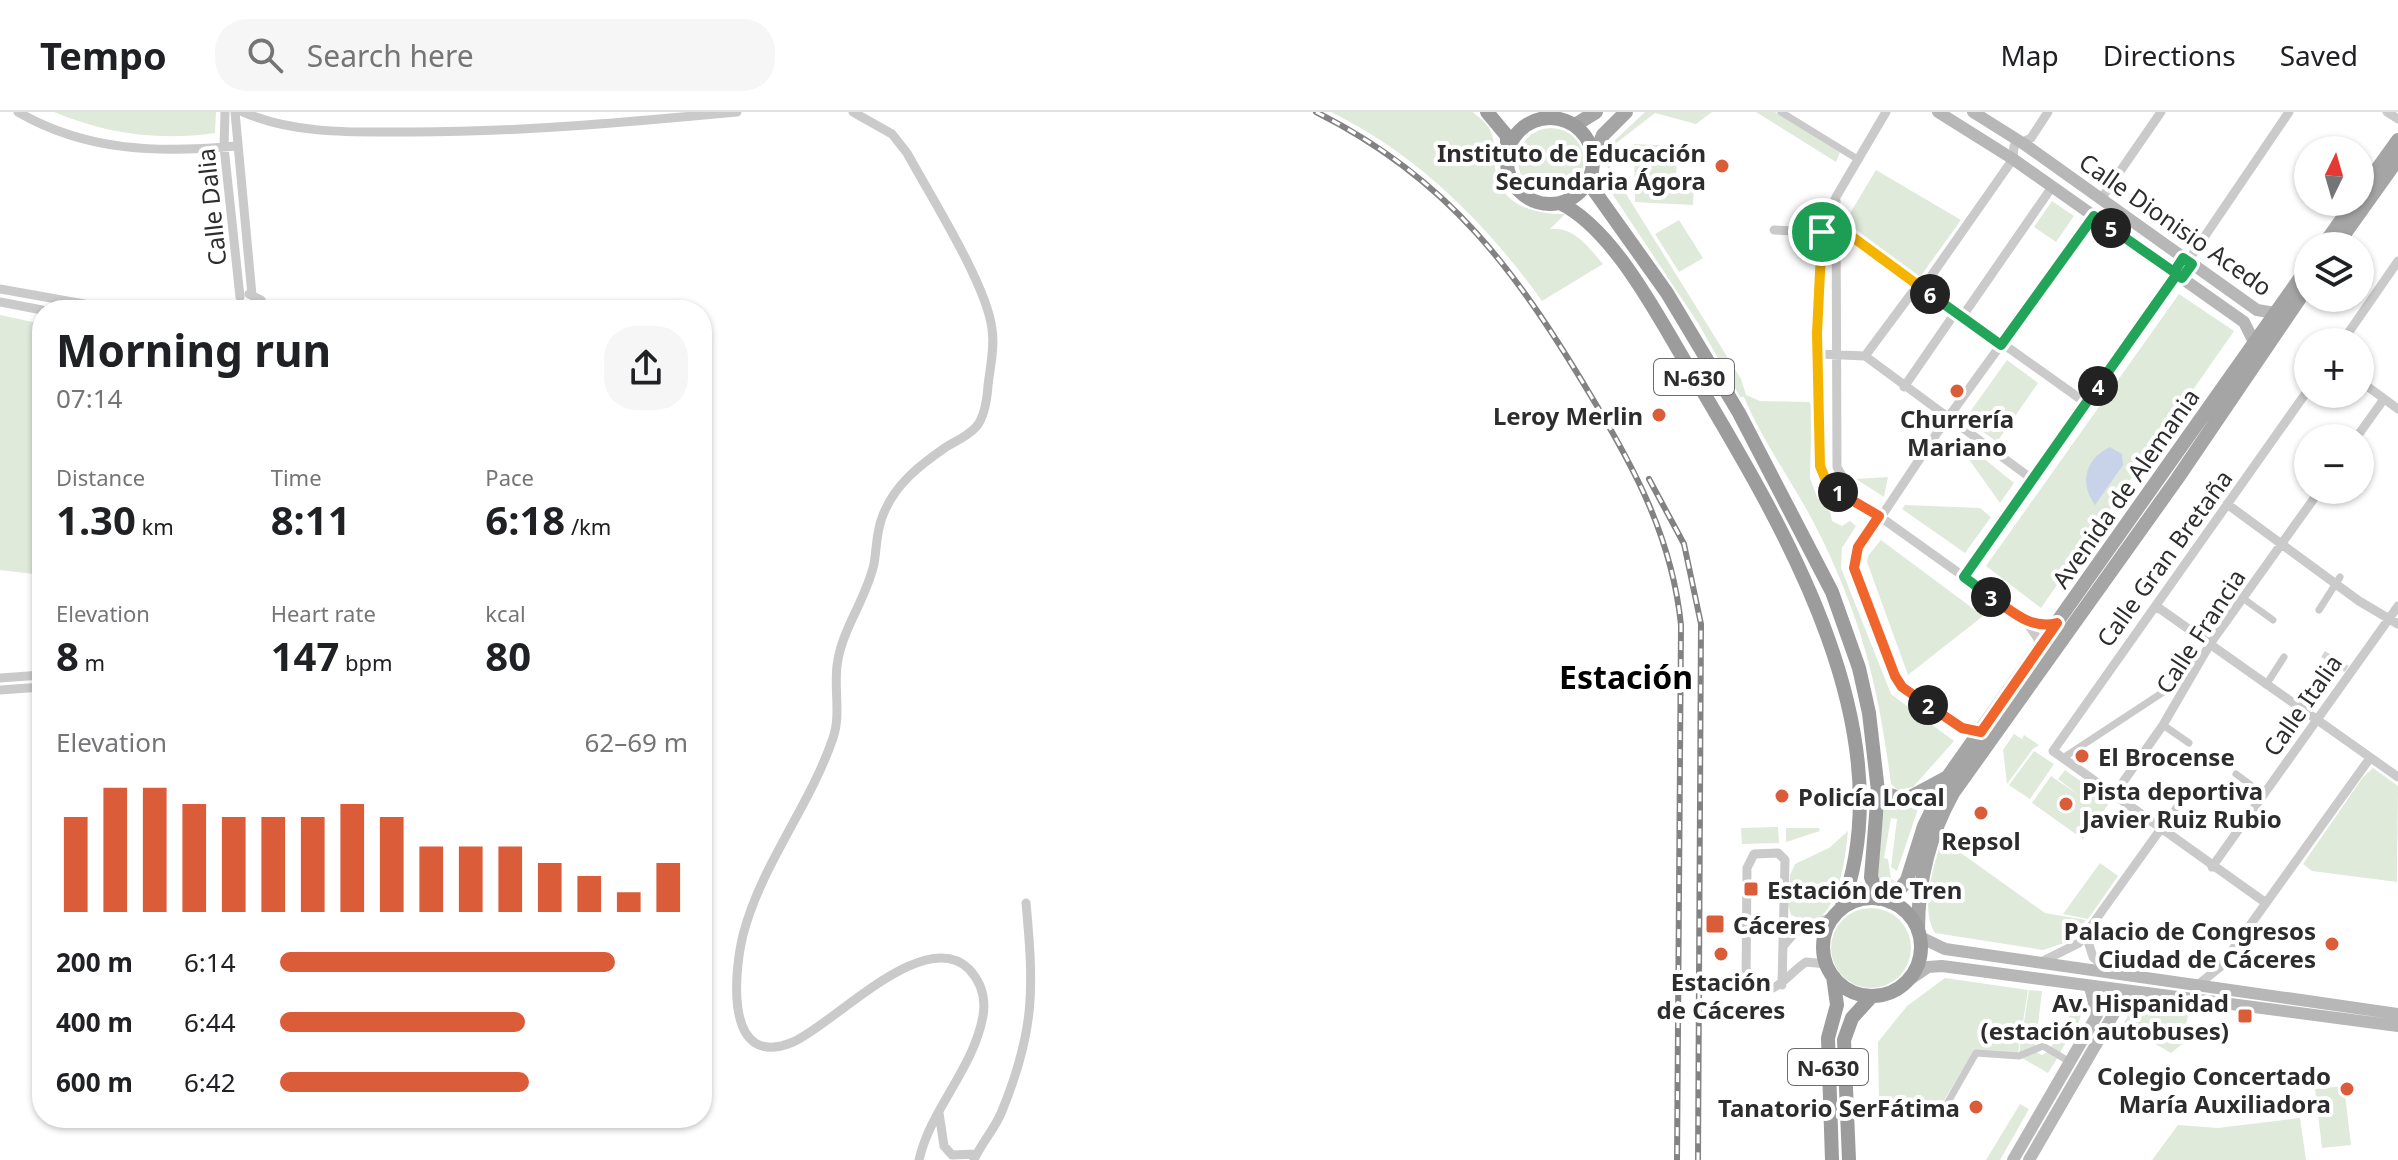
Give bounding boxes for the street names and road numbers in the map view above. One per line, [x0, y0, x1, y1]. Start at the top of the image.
street label: Calle Dionisio Acedo [2073, 145, 2279, 303]
street label: Calle Dalia [188, 147, 234, 267]
road number: N-630 [1654, 359, 1734, 395]
street label: Avenida de Alemania [2044, 382, 2206, 594]
street label: Calle Gran Bretaña [2089, 463, 2239, 653]
street label: Calle Francia [2147, 562, 2253, 700]
street label: Calle Italia [2255, 648, 2349, 762]
road number: N-630 [1788, 1049, 1868, 1085]

